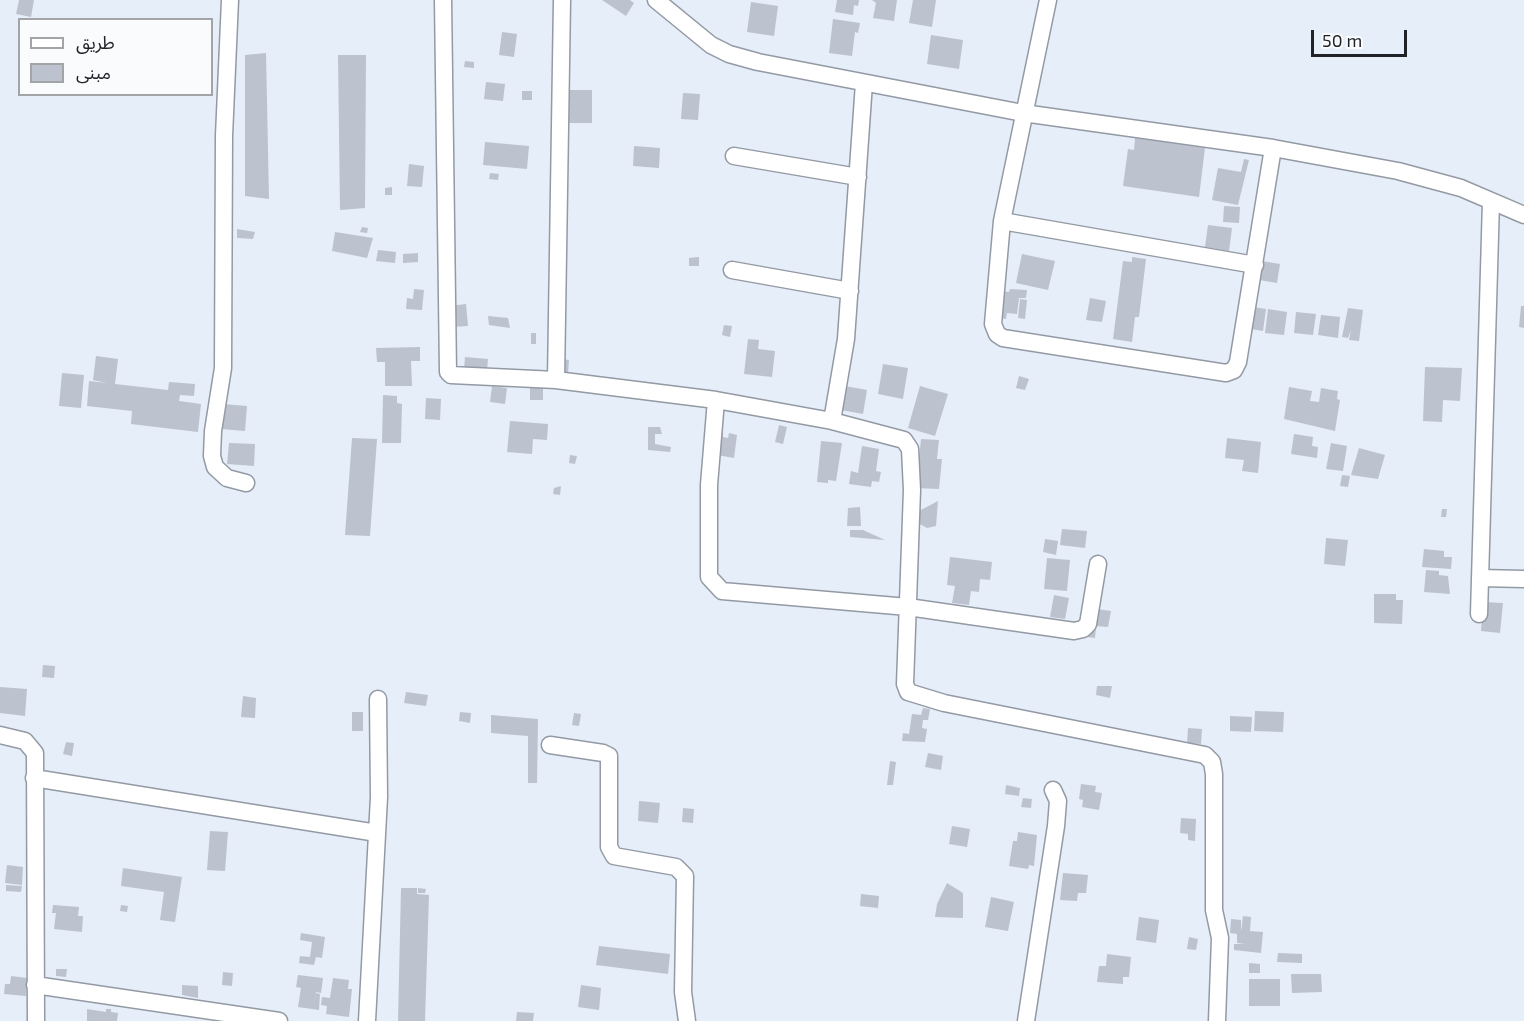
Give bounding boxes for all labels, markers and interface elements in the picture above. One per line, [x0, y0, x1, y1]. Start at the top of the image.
legend [18, 18, 213, 96]
scale bar [1314, 18, 1410, 56]
text: 50 m [1322, 29, 1362, 51]
text: طريق [76, 31, 115, 53]
text: مبنى [76, 61, 111, 83]

